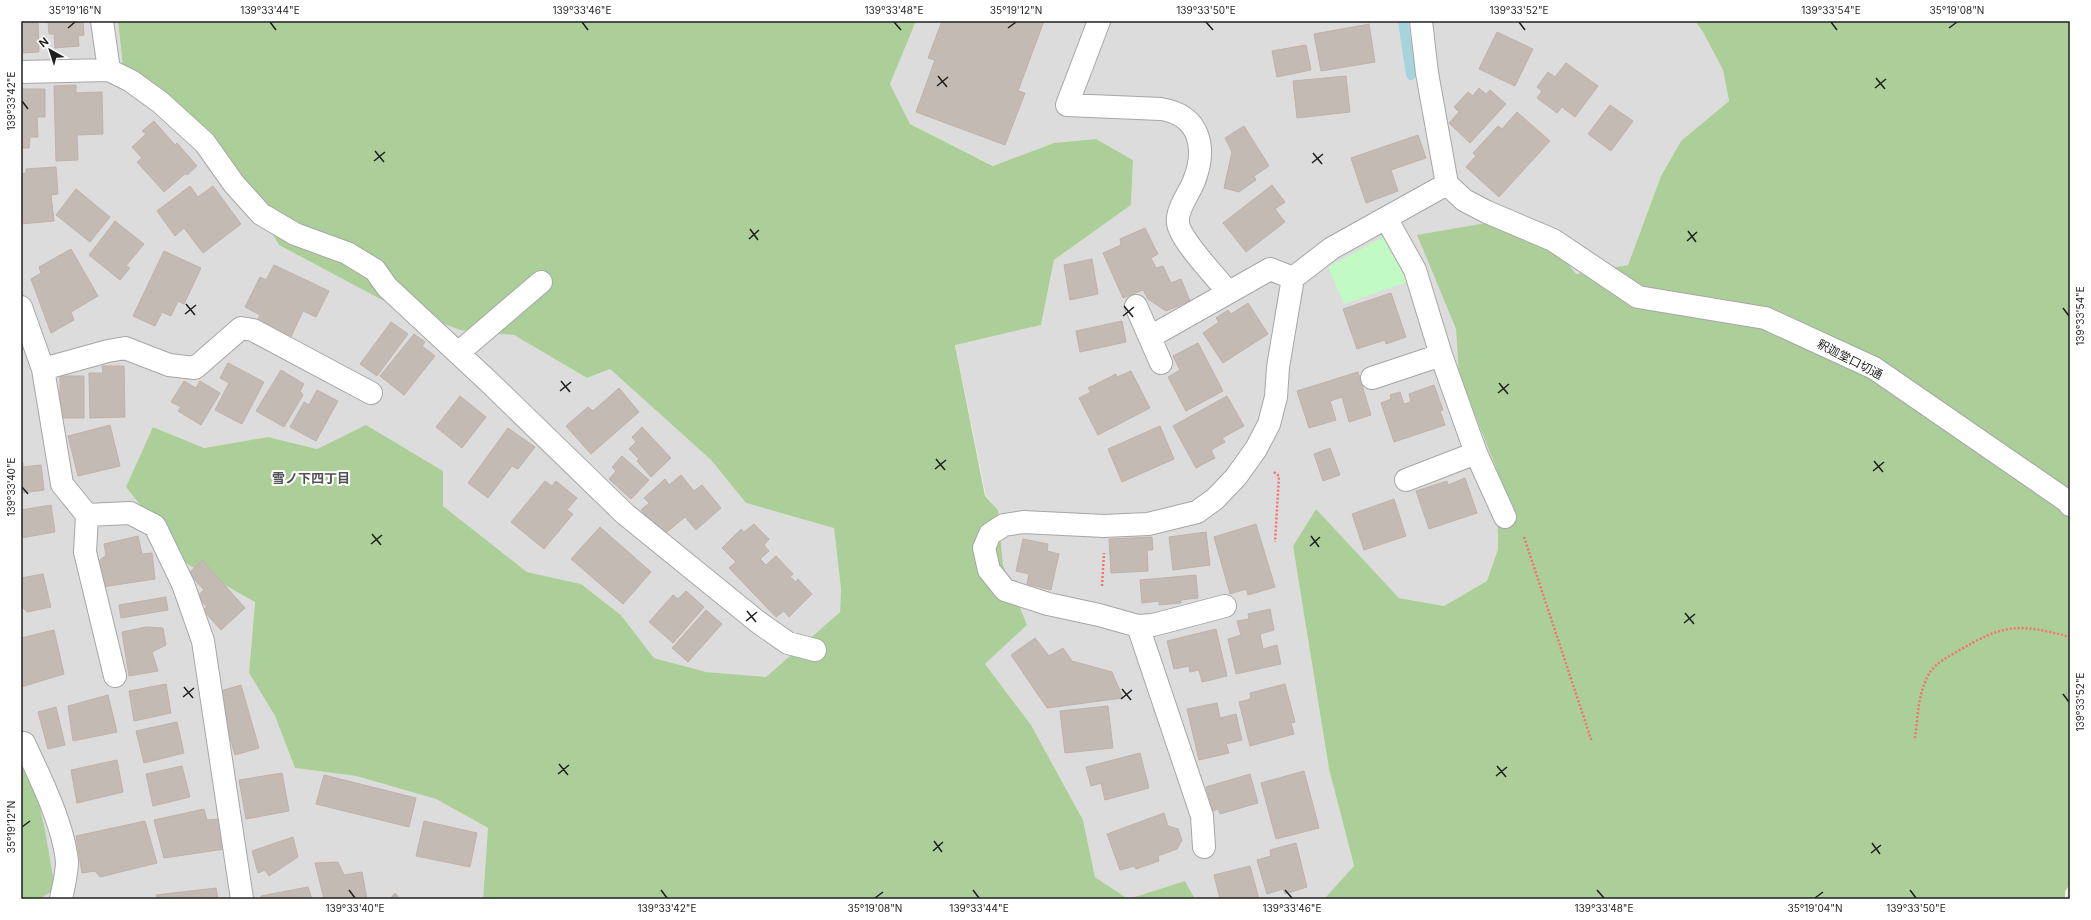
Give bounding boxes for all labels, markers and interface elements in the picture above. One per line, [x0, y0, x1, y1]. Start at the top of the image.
text: 35°19'16"N [49, 4, 101, 16]
text: 139°33'44"E [240, 4, 300, 16]
text: 139°33'46"E [552, 4, 612, 16]
text: 139°33'48"E [864, 4, 924, 16]
text: 35°19'12"N [990, 4, 1042, 16]
text: 139°33'50"E [1176, 4, 1236, 16]
text: 139°33'52"E [1489, 4, 1549, 16]
text: 139°33'54"E [1801, 4, 1861, 16]
text: 35°19'08"N [1930, 4, 1984, 16]
north arrow [30, 30, 70, 70]
text: N [36, 34, 51, 50]
text: 139°33'42"E [5, 72, 17, 130]
text: 139°33'54"E [2074, 286, 2086, 346]
street label: 釈迦堂口切通 [1815, 336, 1885, 382]
text: 139°33'40"E [5, 457, 17, 517]
district label: 雪ノ下四丁目 [272, 470, 350, 486]
text: 139°33'52"E [2074, 672, 2086, 732]
text: 35°19'12"N [5, 801, 17, 853]
text: 139°33'40"E [325, 902, 385, 914]
text: 139°33'42"E [638, 902, 696, 914]
text: 35°19'08"N [848, 902, 902, 914]
text: 139°33'44"E [949, 902, 1009, 914]
text: 139°33'46"E [1262, 902, 1322, 914]
text: 139°33'48"E [1574, 902, 1634, 914]
text: 35°19'04"N [1787, 902, 1843, 914]
text: 139°33'50"E [1886, 902, 1946, 914]

